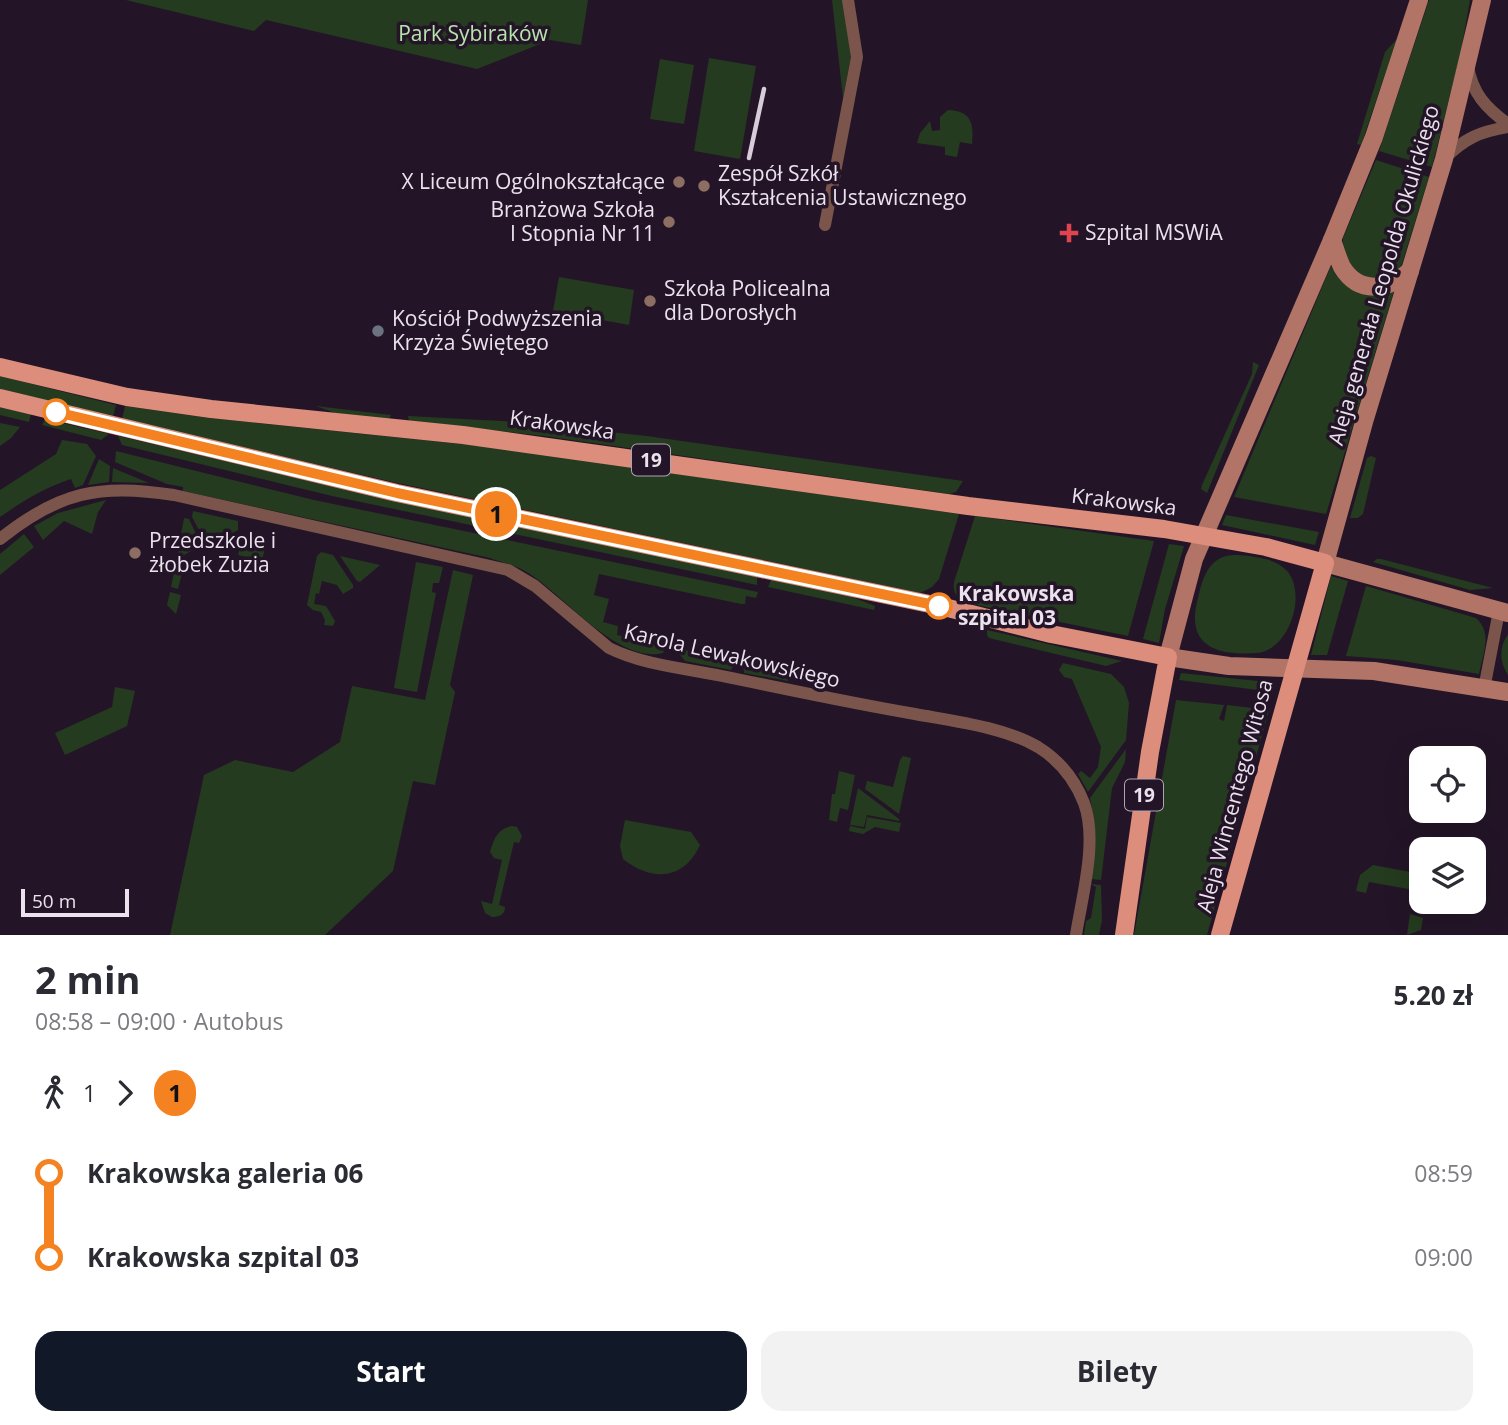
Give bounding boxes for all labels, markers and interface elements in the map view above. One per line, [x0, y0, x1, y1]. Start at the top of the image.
park label: Park Sybiraków [398, 19, 549, 47]
street label: Aleja generała Leopolda Okulickiego [1321, 101, 1445, 448]
place label: Zespół Szkół Kształcenia Ustawicznego [718, 159, 967, 211]
place label: X Liceum Ogólnokształcące [401, 167, 665, 195]
marker: X Liceum Ogólnokształcące [671, 174, 687, 190]
marker: Zespół Szkół Kształcenia Ustawicznego [696, 178, 712, 194]
place label: Branżowa Szkoła I Stopnia Nr 11 [490, 195, 655, 247]
marker: Branżowa Szkoła I Stopnia Nr 11 [661, 214, 677, 230]
place label: Szpital MSWiA [1085, 218, 1224, 246]
marker: Szpital MSWiA [1059, 223, 1079, 243]
place label: Szkoła Policealna dla Dorosłych [664, 274, 831, 326]
marker: Szkoła Policealna dla Dorosłych [642, 293, 658, 309]
place label: Kościół Podwyższenia Krzyża Świętego [392, 304, 603, 356]
marker: Kościół Podwyższenia Krzyża Świętego [370, 323, 386, 339]
unlabelled marker [43, 399, 69, 425]
street label: Krakowska [508, 403, 616, 445]
road number: 19 [632, 444, 670, 475]
street label: Krakowska [1070, 481, 1178, 521]
line badge: 1 [473, 491, 519, 537]
text: 1 [489, 497, 503, 530]
place label: Przedszkole i żłobek Zuzia [149, 526, 276, 578]
marker: Przedszkole i żłobek Zuzia [127, 545, 143, 561]
place label: Krakowska szpital 03 [958, 579, 1074, 631]
marker: Krakowska szpital 03 [926, 593, 952, 619]
street label: Karola Lewakowskiego [621, 617, 843, 694]
street label: Aleja Wincentego Witosa [1189, 676, 1279, 915]
map controls [1409, 746, 1486, 914]
button: locate [1409, 746, 1486, 823]
road number: 19 [1125, 780, 1163, 810]
button: layers [1409, 837, 1486, 914]
scale bar [21, 886, 130, 918]
text: 50 m [32, 888, 76, 914]
text: 2 min [35, 953, 140, 1005]
text: 5.20 zł [1394, 977, 1473, 1013]
text: 08:58 – 09:00 · Autobus [35, 1005, 284, 1037]
icon: walk [35, 1074, 73, 1112]
icon: forward [106, 1074, 144, 1112]
text: 1 [168, 1076, 182, 1109]
text: 1 [83, 1077, 96, 1109]
text: Krakowska galeria 06 [87, 1155, 363, 1191]
text: 08:59 [1414, 1157, 1473, 1189]
text: Krakowska szpital 03 [87, 1239, 359, 1275]
text: 09:00 [1414, 1241, 1473, 1273]
button: Start [35, 1331, 747, 1411]
button: Bilety [761, 1331, 1473, 1411]

